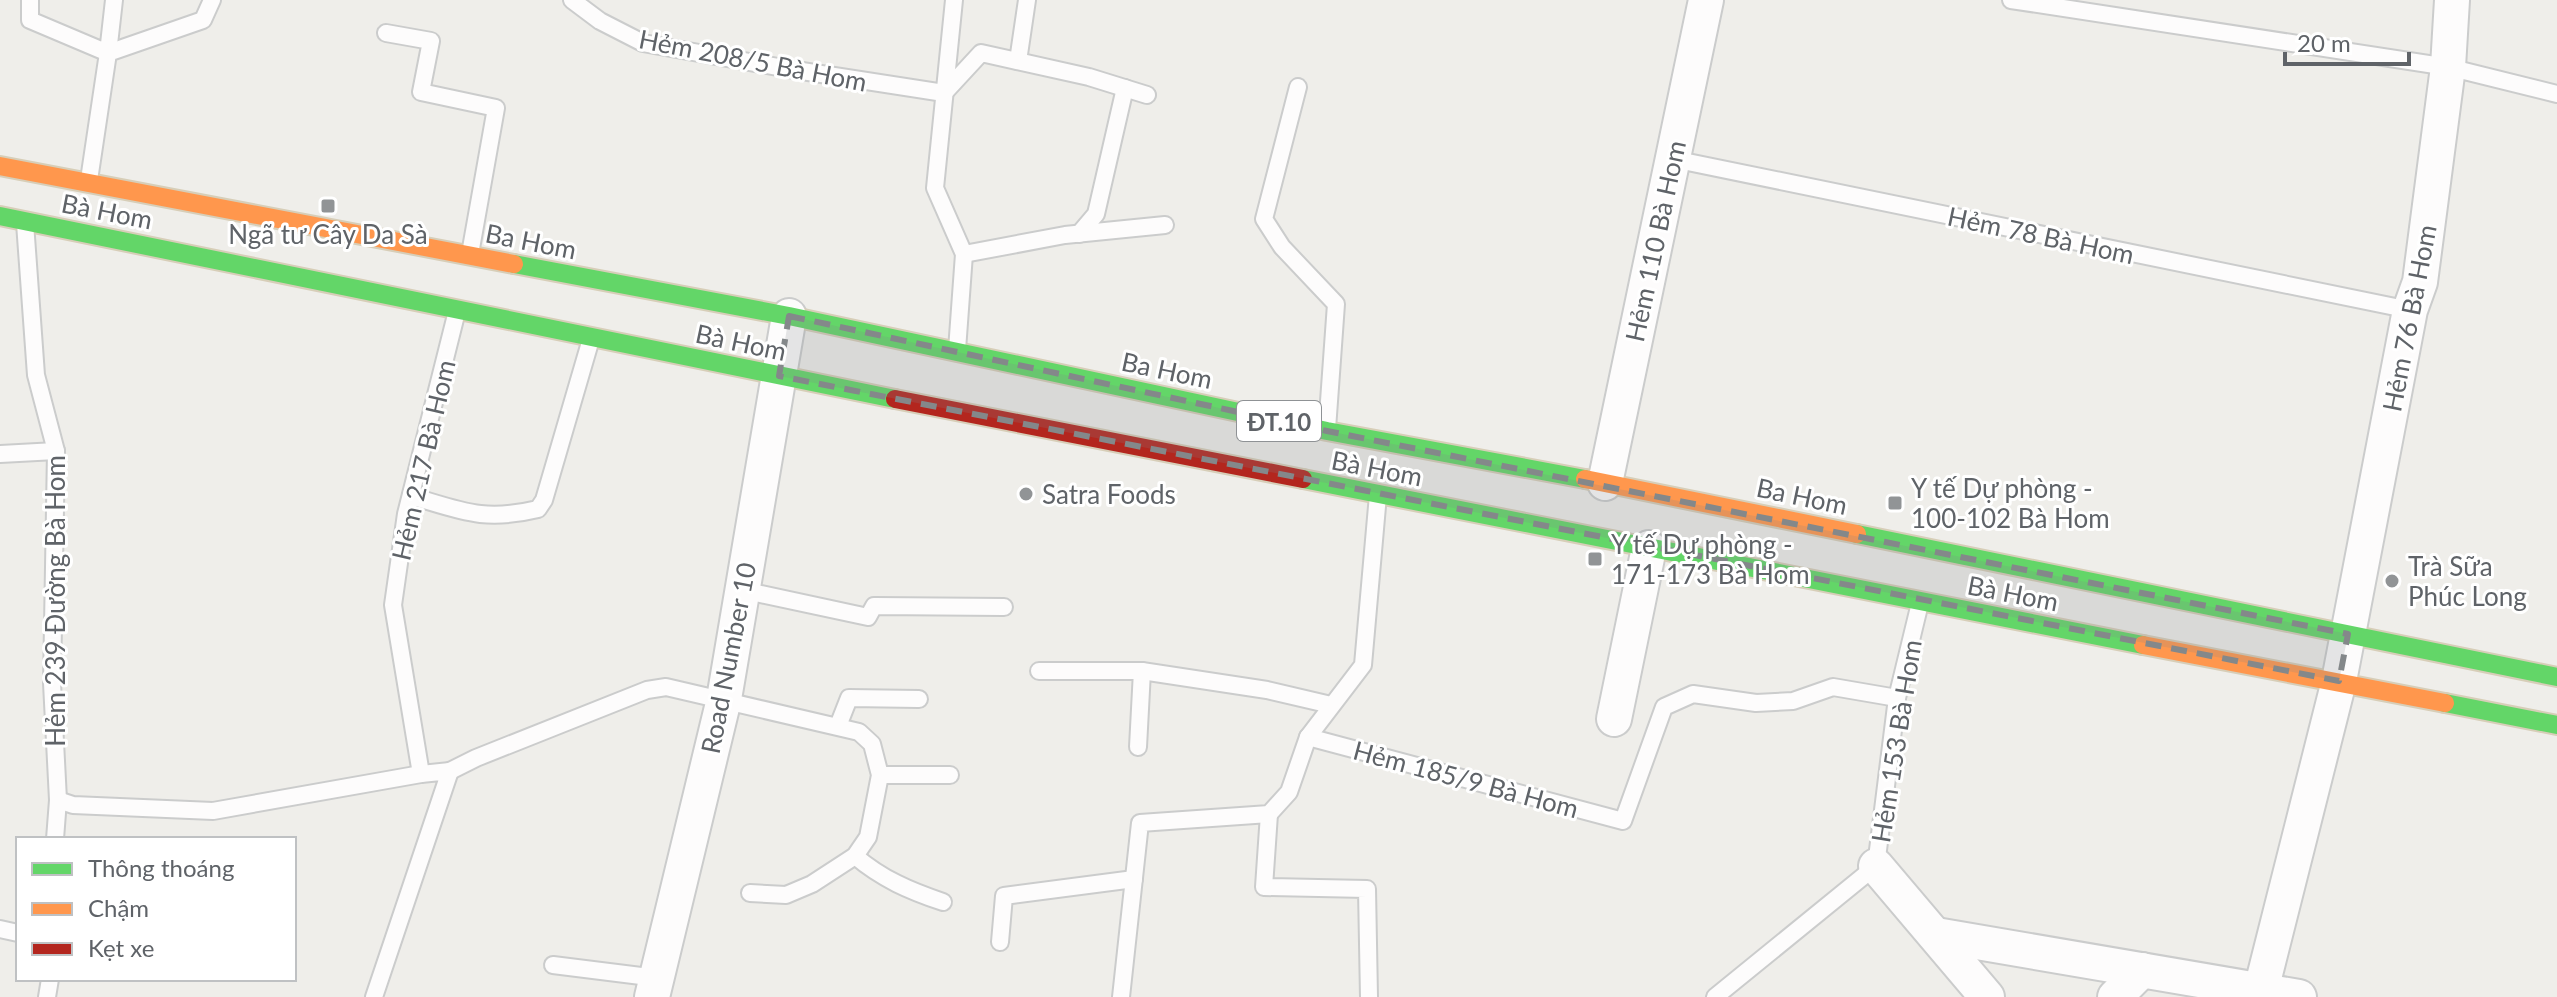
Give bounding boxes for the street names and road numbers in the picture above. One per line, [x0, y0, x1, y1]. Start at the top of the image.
street label: Hẻm 208/5 Bà Hom [636, 22, 870, 98]
street label: Hẻm 110 Bà Hom [1618, 137, 1692, 345]
street label: Bà Hom [59, 187, 155, 235]
street label: Hẻm 78 Bà Hom [1945, 200, 2137, 270]
street label: Ba Hom [483, 217, 579, 265]
street label: Hẻm 76 Bà Hom [2375, 222, 2443, 414]
street label: Bà Hom [693, 317, 789, 367]
street label: Ba Hom [1119, 345, 1215, 395]
street label: Hẻm 217 Bà Hom [384, 357, 462, 563]
road number: ĐT.10 [1237, 401, 1321, 441]
street label: Bà Hom [1329, 444, 1425, 492]
street label: Hẻm 239 Đường Bà Hom [39, 455, 71, 747]
street label: Ba Hom [1754, 471, 1850, 521]
street label: Road Number 10 [694, 560, 762, 756]
street label: Bà Hom [1965, 569, 2061, 617]
street label: Hẻm 153 Bà Hom [1864, 637, 1928, 845]
street label: Hẻm 185/9 Bà Hom [1350, 734, 1582, 824]

